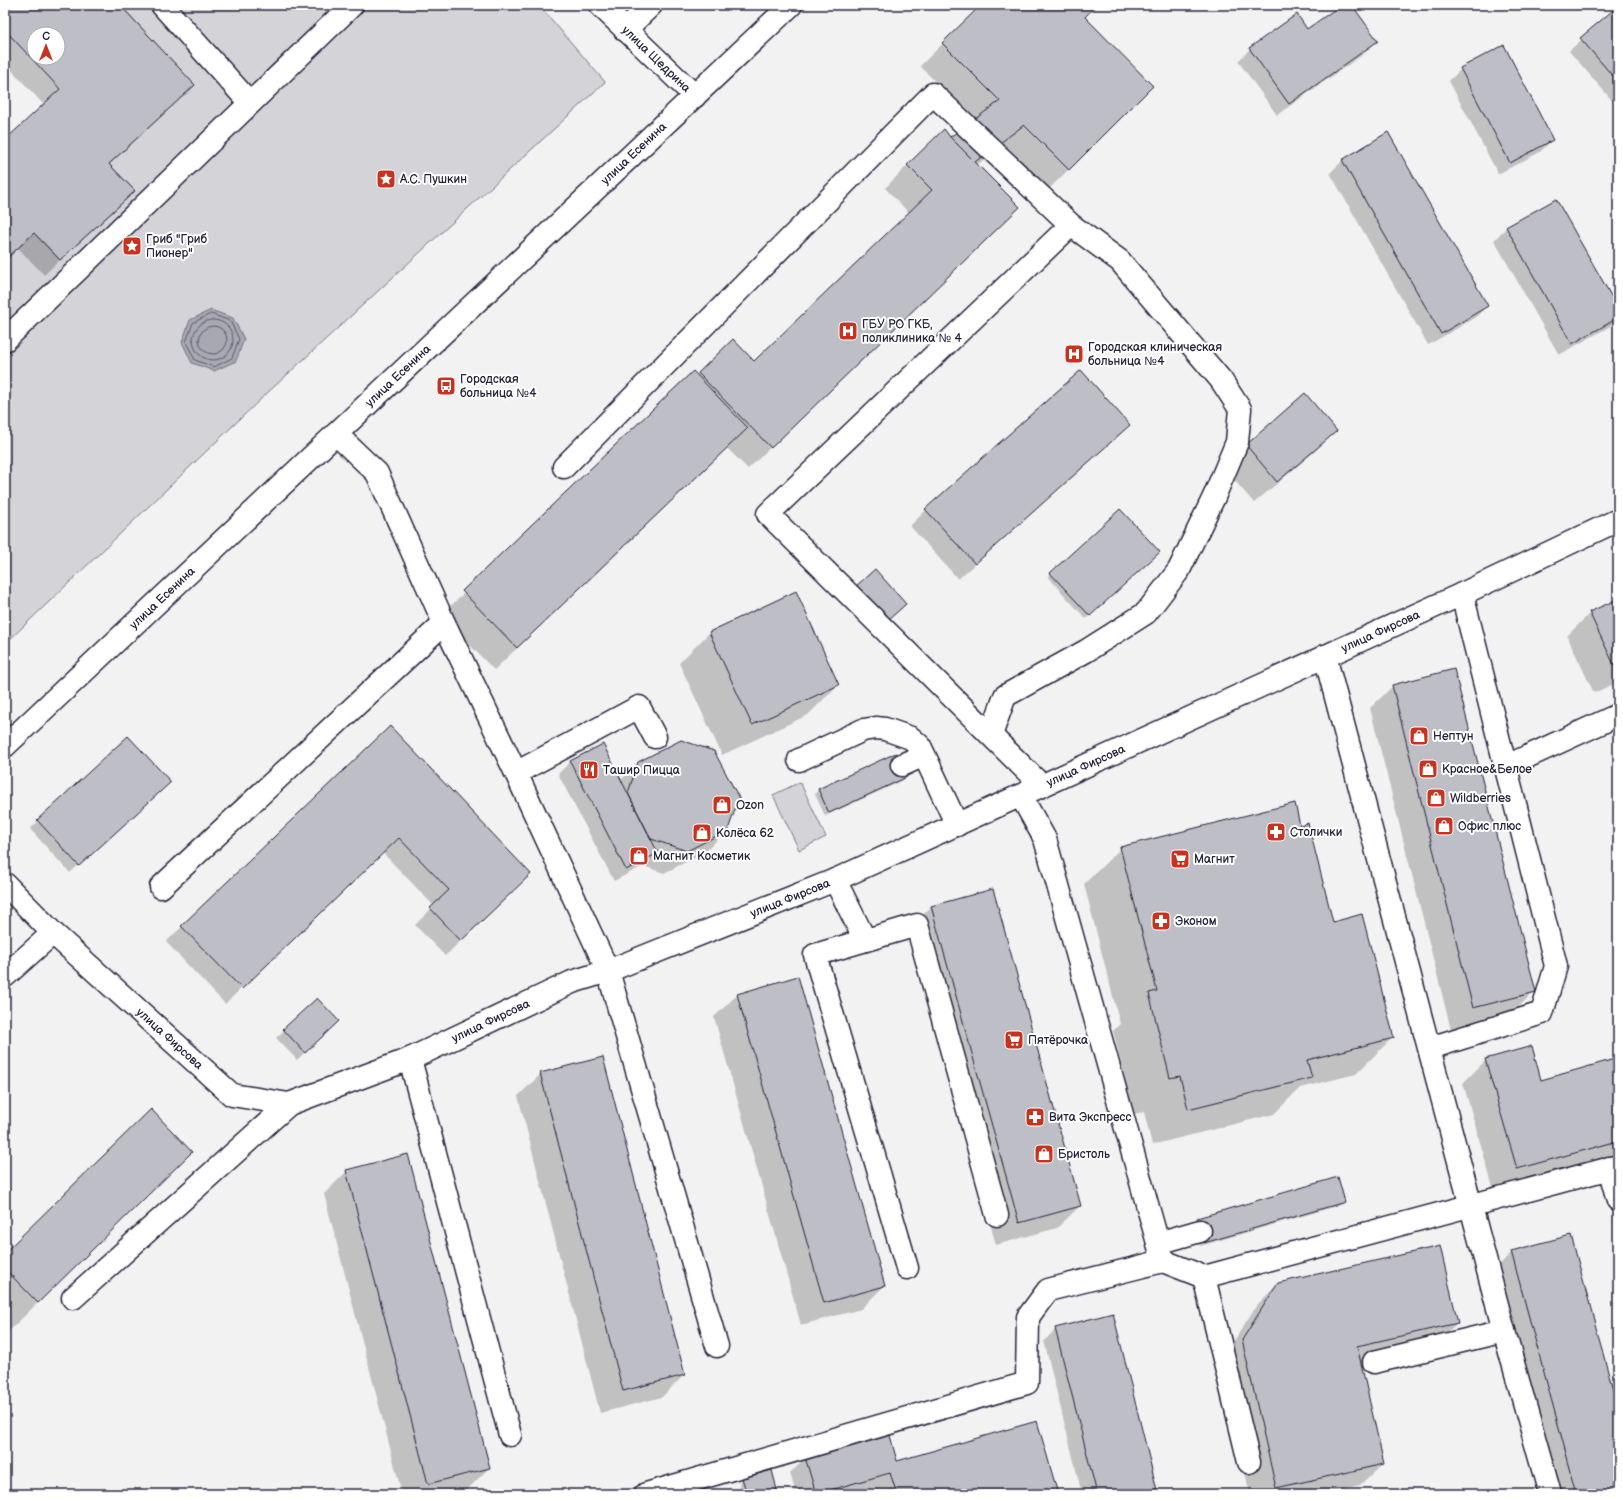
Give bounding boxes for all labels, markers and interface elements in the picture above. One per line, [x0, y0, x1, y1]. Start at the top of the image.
street label: улица Щедрина [619, 23, 694, 95]
north arrow [26, 26, 66, 66]
text: С [42, 30, 50, 43]
street label: улица Есенина [598, 119, 669, 188]
place icon: А.С. Пушкин [375, 168, 397, 190]
place label: А.С. Пушкин [399, 172, 467, 187]
place label: Гриб "Гриб Пионер" [146, 232, 207, 261]
place icon: Гриб "Гриб Пионер" [121, 235, 143, 257]
place label: ГБУ РО ГКБ, поликлиника № 4 [862, 317, 963, 346]
hospital icon: ГБУ РО ГКБ, поликлиника № 4 [837, 320, 859, 342]
place label: Городская клиническая больница №4 [1088, 340, 1222, 369]
street label: улица Есенина [362, 341, 434, 410]
hospital icon: Городская клиническая больница №4 [1063, 343, 1085, 365]
place label: Городская больница №4 [460, 372, 537, 401]
bus stop icon: Городская больница №4 [435, 375, 457, 397]
street label: улица Есенина [126, 563, 198, 632]
street label: улица Фирсова [1339, 607, 1422, 656]
shop icon: Нептун [1408, 725, 1430, 747]
place label: Нептун [1433, 729, 1473, 744]
street label: улица Фирсова [1044, 741, 1127, 790]
shop icon: Красное&Белое [1417, 758, 1439, 780]
restaurant icon: Ташир Пицца [578, 759, 600, 781]
place label: Красное&Белое [1442, 762, 1532, 777]
place label: Ташир Пицца [603, 763, 680, 778]
shop icon: Wildberries [1425, 787, 1447, 809]
place label: Wildberries [1450, 791, 1511, 806]
shop icon: Ozon [711, 794, 733, 816]
place label: Ozon [736, 798, 764, 813]
shop icon: Офис плюс [1433, 815, 1455, 837]
place label: Офис плюс [1458, 819, 1521, 834]
pharmacy icon: Столички [1265, 821, 1287, 843]
shop icon: Колёса 62 [691, 822, 713, 844]
place label: Столички [1290, 825, 1342, 840]
place label: Колёса 62 [716, 826, 774, 841]
shop icon: Магнит Косметик [628, 845, 650, 867]
supermarket icon: Магнит [1169, 848, 1191, 870]
place label: Магнит Косметик [653, 849, 751, 864]
place label: Магнит [1194, 852, 1235, 867]
street label: улица Фирсова [748, 875, 832, 921]
pharmacy icon: Эконом [1150, 910, 1172, 932]
place label: Эконом [1175, 914, 1217, 929]
street label: улица Фирсова [449, 996, 532, 1046]
street label: улица Фирсова [133, 1005, 206, 1073]
supermarket icon: Пятёрочка [1003, 1029, 1025, 1051]
place label: Пятёрочка [1028, 1033, 1088, 1048]
pharmacy icon: Вита Экспресс [1024, 1106, 1046, 1128]
place label: Вита Экспресс [1049, 1110, 1131, 1125]
shop icon: Бристоль [1033, 1143, 1055, 1165]
place label: Бристоль [1058, 1147, 1110, 1162]

